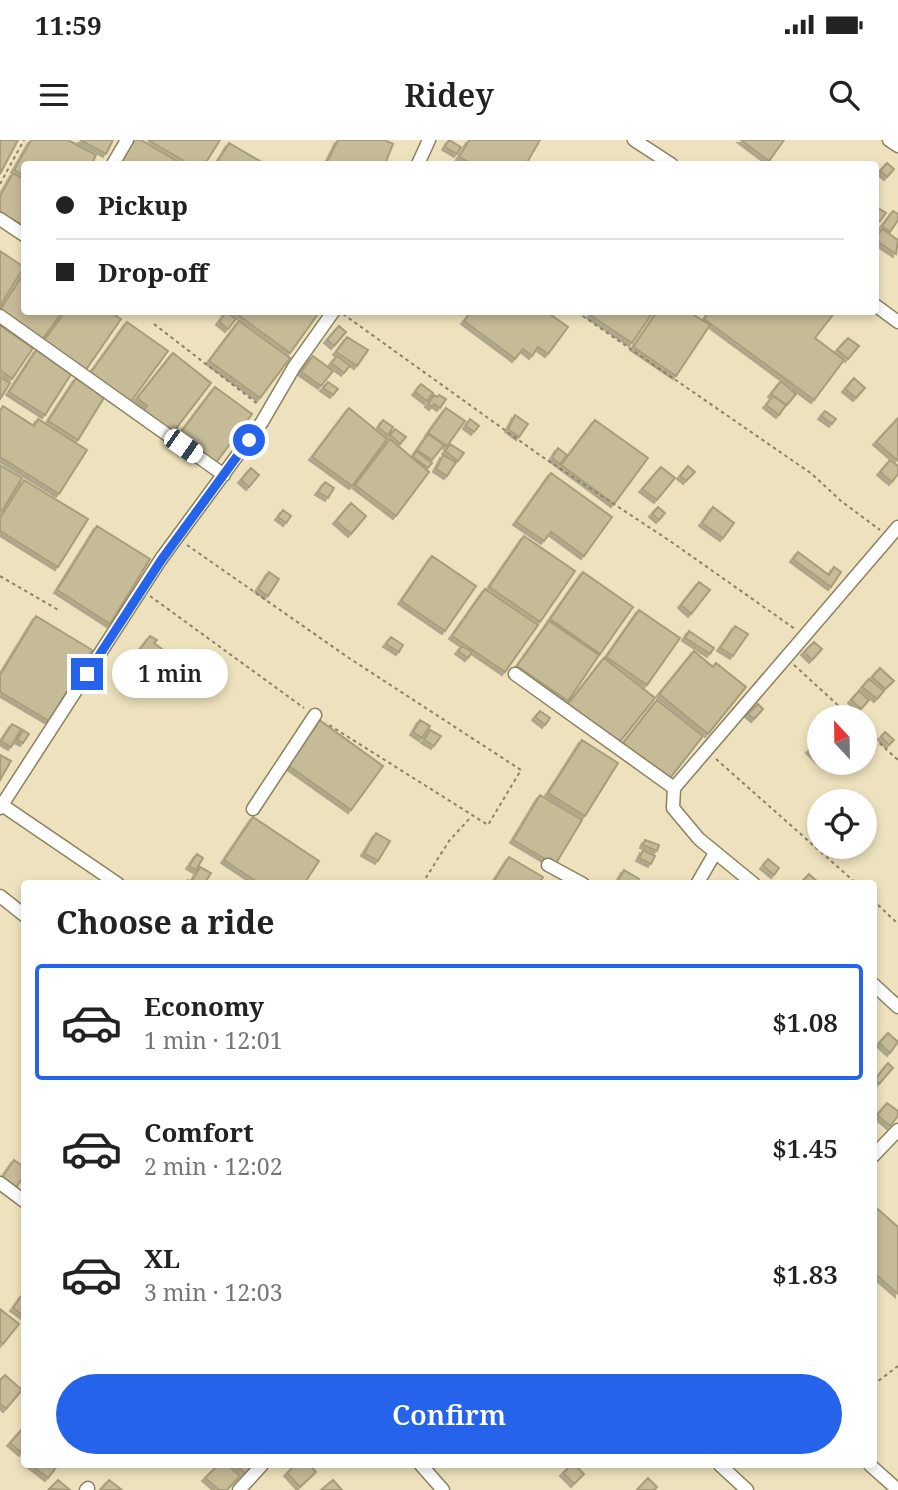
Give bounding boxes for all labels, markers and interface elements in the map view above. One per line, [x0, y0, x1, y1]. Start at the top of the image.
text: 11:59 [35, 7, 102, 43]
text: Ridey [404, 73, 494, 116]
icon: menu [35, 76, 73, 114]
icon: search [825, 76, 863, 114]
text: Pickup [98, 187, 188, 223]
text: Drop-off [98, 254, 208, 290]
route start [233, 424, 265, 456]
car [160, 425, 207, 467]
callout: 1 min [112, 650, 227, 698]
text: 1 min [138, 657, 202, 689]
route end [71, 658, 103, 690]
north arrow [807, 705, 877, 775]
map controls [807, 705, 877, 859]
button: locate [807, 789, 877, 859]
text: Choose a ride [56, 900, 275, 943]
text: Economy [144, 988, 264, 1024]
icon: car [60, 991, 123, 1054]
text: $1.08 [772, 1004, 838, 1040]
text: 1 min · 12:01 [144, 1024, 282, 1056]
text: Comfort [144, 1114, 254, 1150]
icon: car [60, 1117, 123, 1180]
text: $1.45 [772, 1130, 838, 1166]
text: 2 min · 12:02 [144, 1150, 282, 1182]
text: XL [144, 1240, 180, 1276]
icon: car [60, 1243, 123, 1306]
text: $1.83 [772, 1256, 838, 1292]
text: 3 min · 12:03 [144, 1276, 282, 1308]
button: Confirm [56, 1374, 842, 1454]

